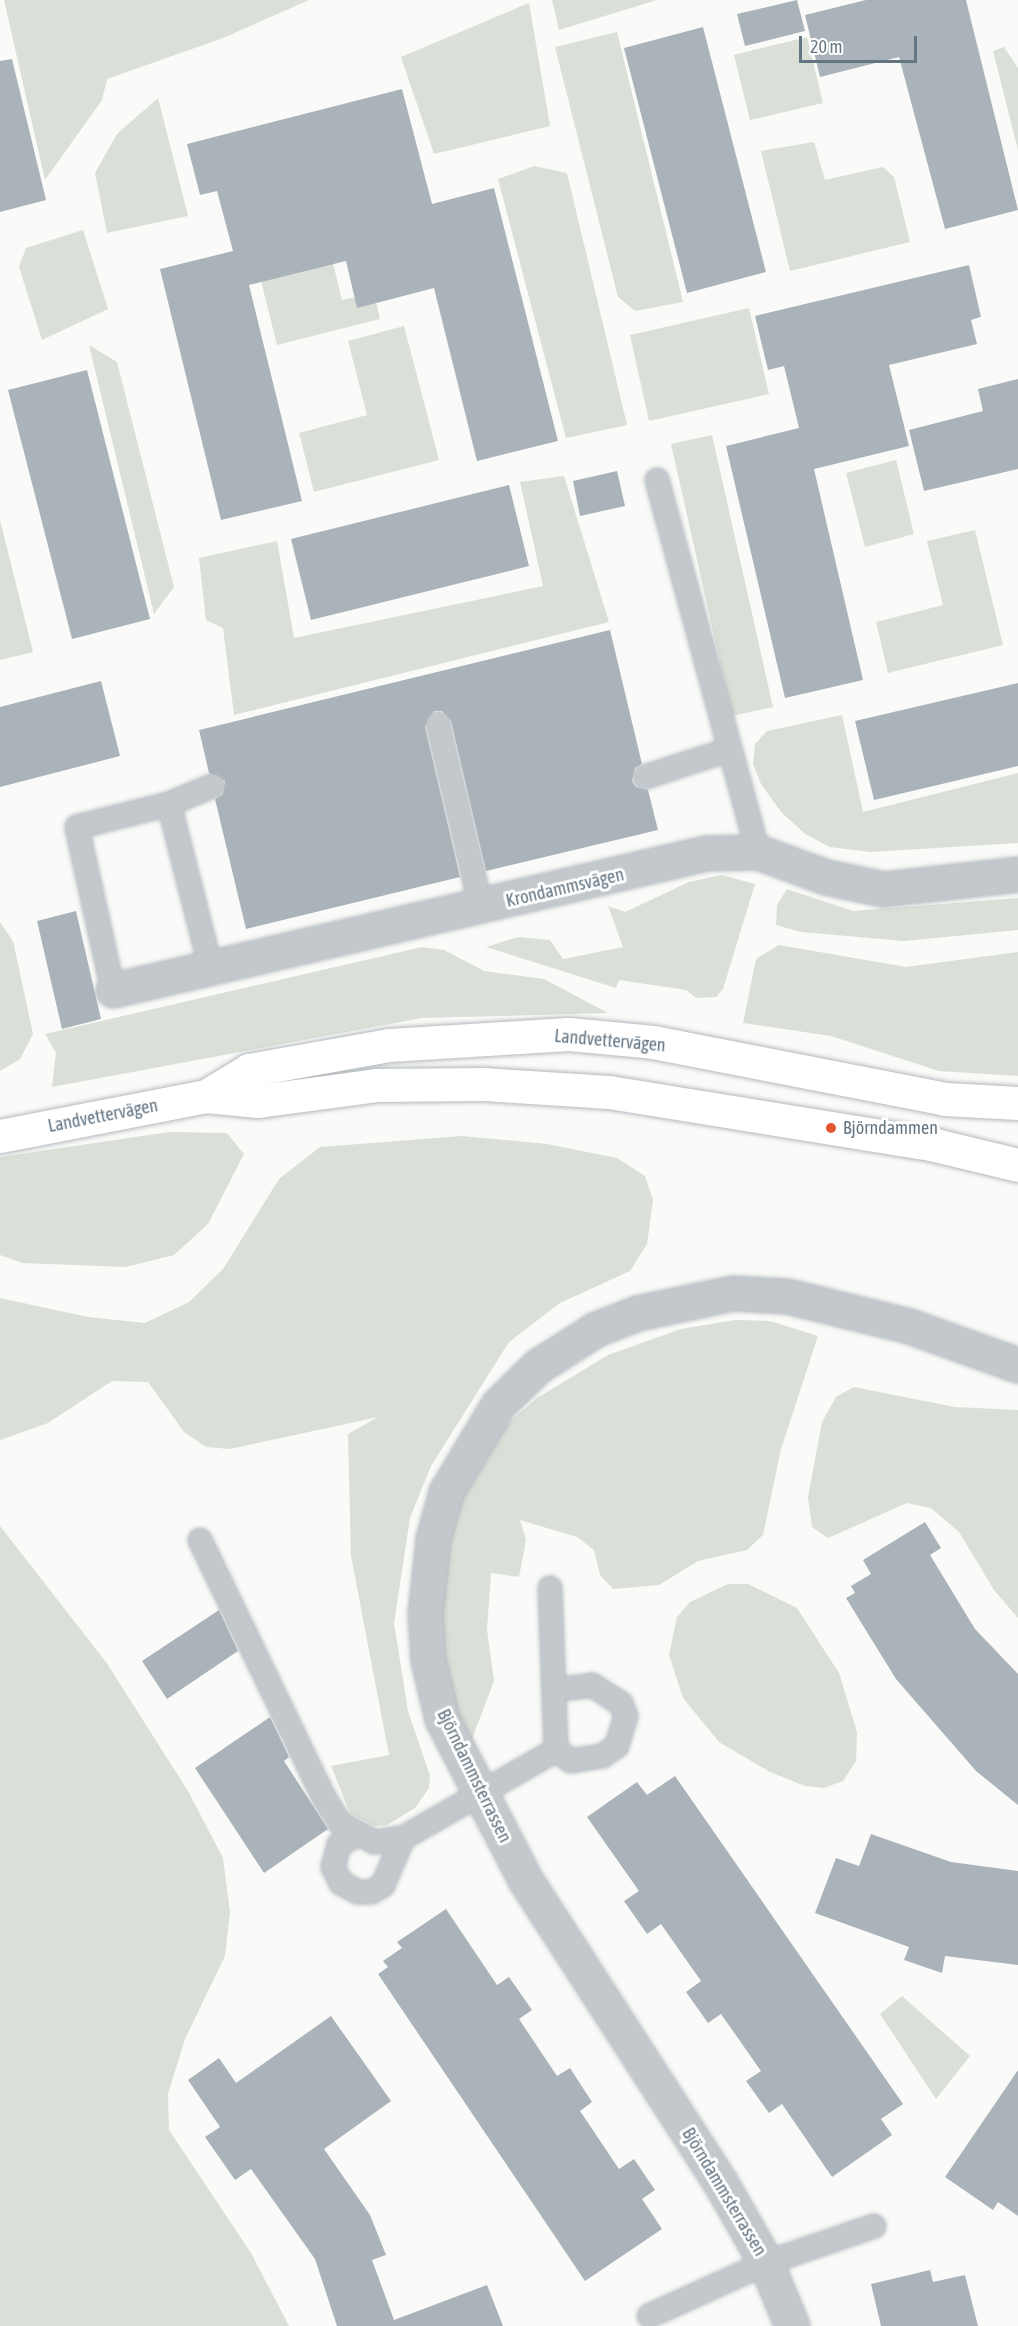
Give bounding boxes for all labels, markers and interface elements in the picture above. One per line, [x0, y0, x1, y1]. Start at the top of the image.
scale bar [802, 24, 920, 62]
text: 20 m [810, 36, 842, 57]
street label: Krondammsvägen [504, 864, 626, 912]
street label: Landvettervägen [553, 1025, 667, 1057]
street label: Landvettervägen [46, 1095, 160, 1137]
place label: Björndammen [843, 1117, 938, 1139]
marker: Björndammen [824, 1121, 838, 1135]
street label: Björndammsterrassen [432, 1706, 516, 1846]
street label: Björndammsterrassen [677, 2124, 771, 2260]

